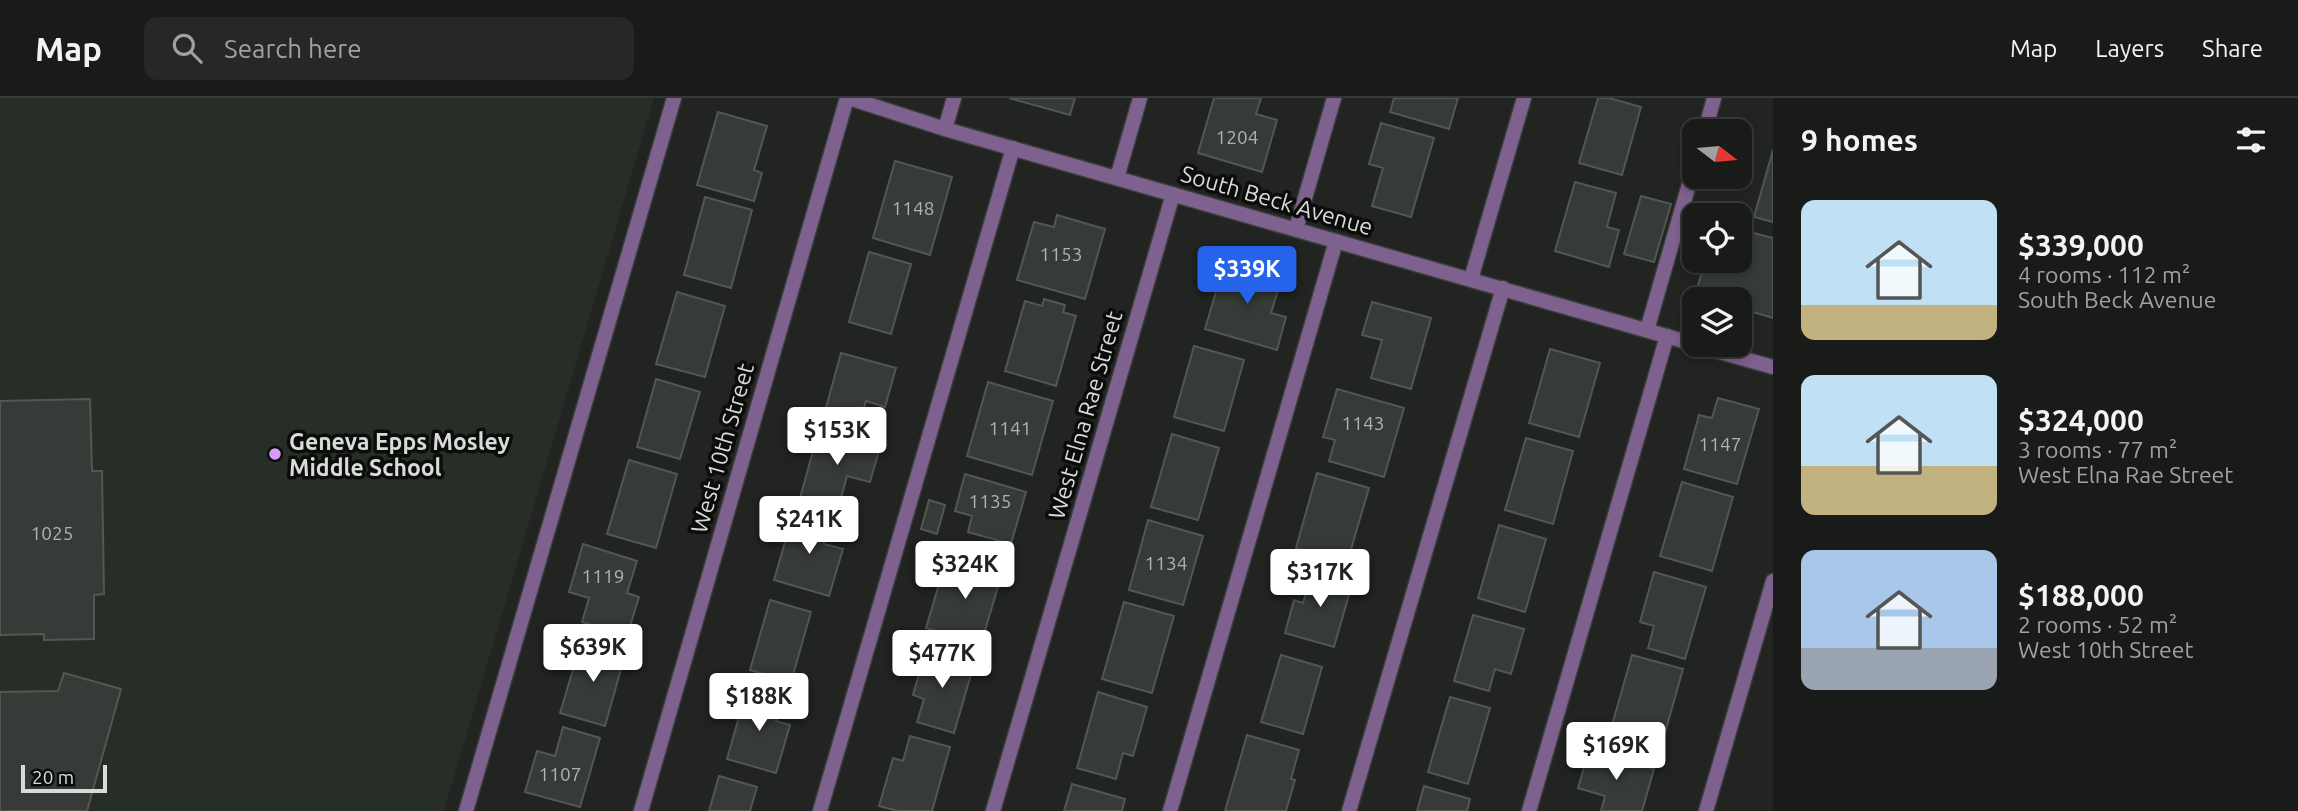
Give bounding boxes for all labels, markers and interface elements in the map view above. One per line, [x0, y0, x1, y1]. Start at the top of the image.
search box [144, 17, 634, 80]
icon: search [168, 29, 206, 67]
text: Map [35, 30, 102, 67]
text: Search here [224, 34, 362, 63]
text: Map [2010, 35, 2057, 62]
text: Layers [2095, 35, 2164, 62]
text: Share [2202, 35, 2263, 62]
north arrow [1682, 119, 1752, 189]
map controls [1682, 119, 1752, 357]
icon: filters [2232, 121, 2270, 159]
text: 9 homes [1801, 123, 1918, 157]
house number: 1204 [1216, 126, 1258, 148]
street label: South Beck Avenue [1178, 161, 1376, 239]
house number: 1148 [892, 197, 934, 219]
button: locate [1682, 203, 1752, 273]
icon: home [1857, 228, 1941, 312]
text: $339,000 [2018, 228, 2144, 262]
house number: 1153 [1040, 243, 1082, 265]
pin: $339K [1198, 246, 1296, 306]
text: $339K [1213, 256, 1281, 281]
text: 4 rooms · 112 m² [2018, 262, 2190, 287]
button: layers [1682, 287, 1752, 357]
text: South Beck Avenue [2018, 287, 2216, 312]
street label: West Elna Rae Street [1043, 308, 1127, 522]
street label: West 10th Street [686, 360, 758, 536]
icon: home [1857, 403, 1941, 487]
text: $324,000 [2018, 403, 2144, 437]
pin: $153K [788, 408, 886, 467]
house number: 1143 [1342, 412, 1384, 434]
text: $153K [803, 417, 871, 442]
house number: 1141 [989, 417, 1031, 439]
place label: Geneva Epps Mosley Middle School [289, 429, 510, 480]
house number: 1147 [1699, 433, 1741, 455]
text: 3 rooms · 77 m² [2018, 437, 2177, 462]
marker: Geneva Epps Mosley Middle School [267, 446, 283, 462]
text: West Elna Rae Street [2018, 462, 2233, 487]
house number: 1135 [969, 490, 1011, 512]
pin: $241K [760, 496, 858, 556]
text: $241K [775, 506, 843, 531]
house number: 1025 [31, 522, 73, 544]
pin: $324K [916, 542, 1014, 601]
pin: $317K [1271, 550, 1369, 609]
text: $324K [931, 551, 999, 576]
house number: 1134 [1145, 552, 1187, 574]
text: $317K [1286, 559, 1354, 584]
house number: 1119 [582, 565, 624, 587]
icon: home [1857, 578, 1941, 662]
text: $188,000 [2018, 578, 2144, 612]
text: 2 rooms · 52 m² [2018, 612, 2177, 637]
pin: $639K [544, 624, 642, 684]
pin: $477K [893, 630, 991, 690]
text: $639K [559, 634, 627, 659]
text: West 10th Street [2018, 637, 2194, 662]
text: $477K [908, 640, 976, 665]
pin: $188K [710, 674, 808, 733]
text: $188K [725, 683, 793, 708]
pin: $169K [1567, 722, 1665, 782]
text: $169K [1582, 732, 1650, 757]
scale bar [21, 762, 107, 794]
house number: 1107 [539, 763, 581, 785]
text: 20 m [32, 766, 74, 788]

